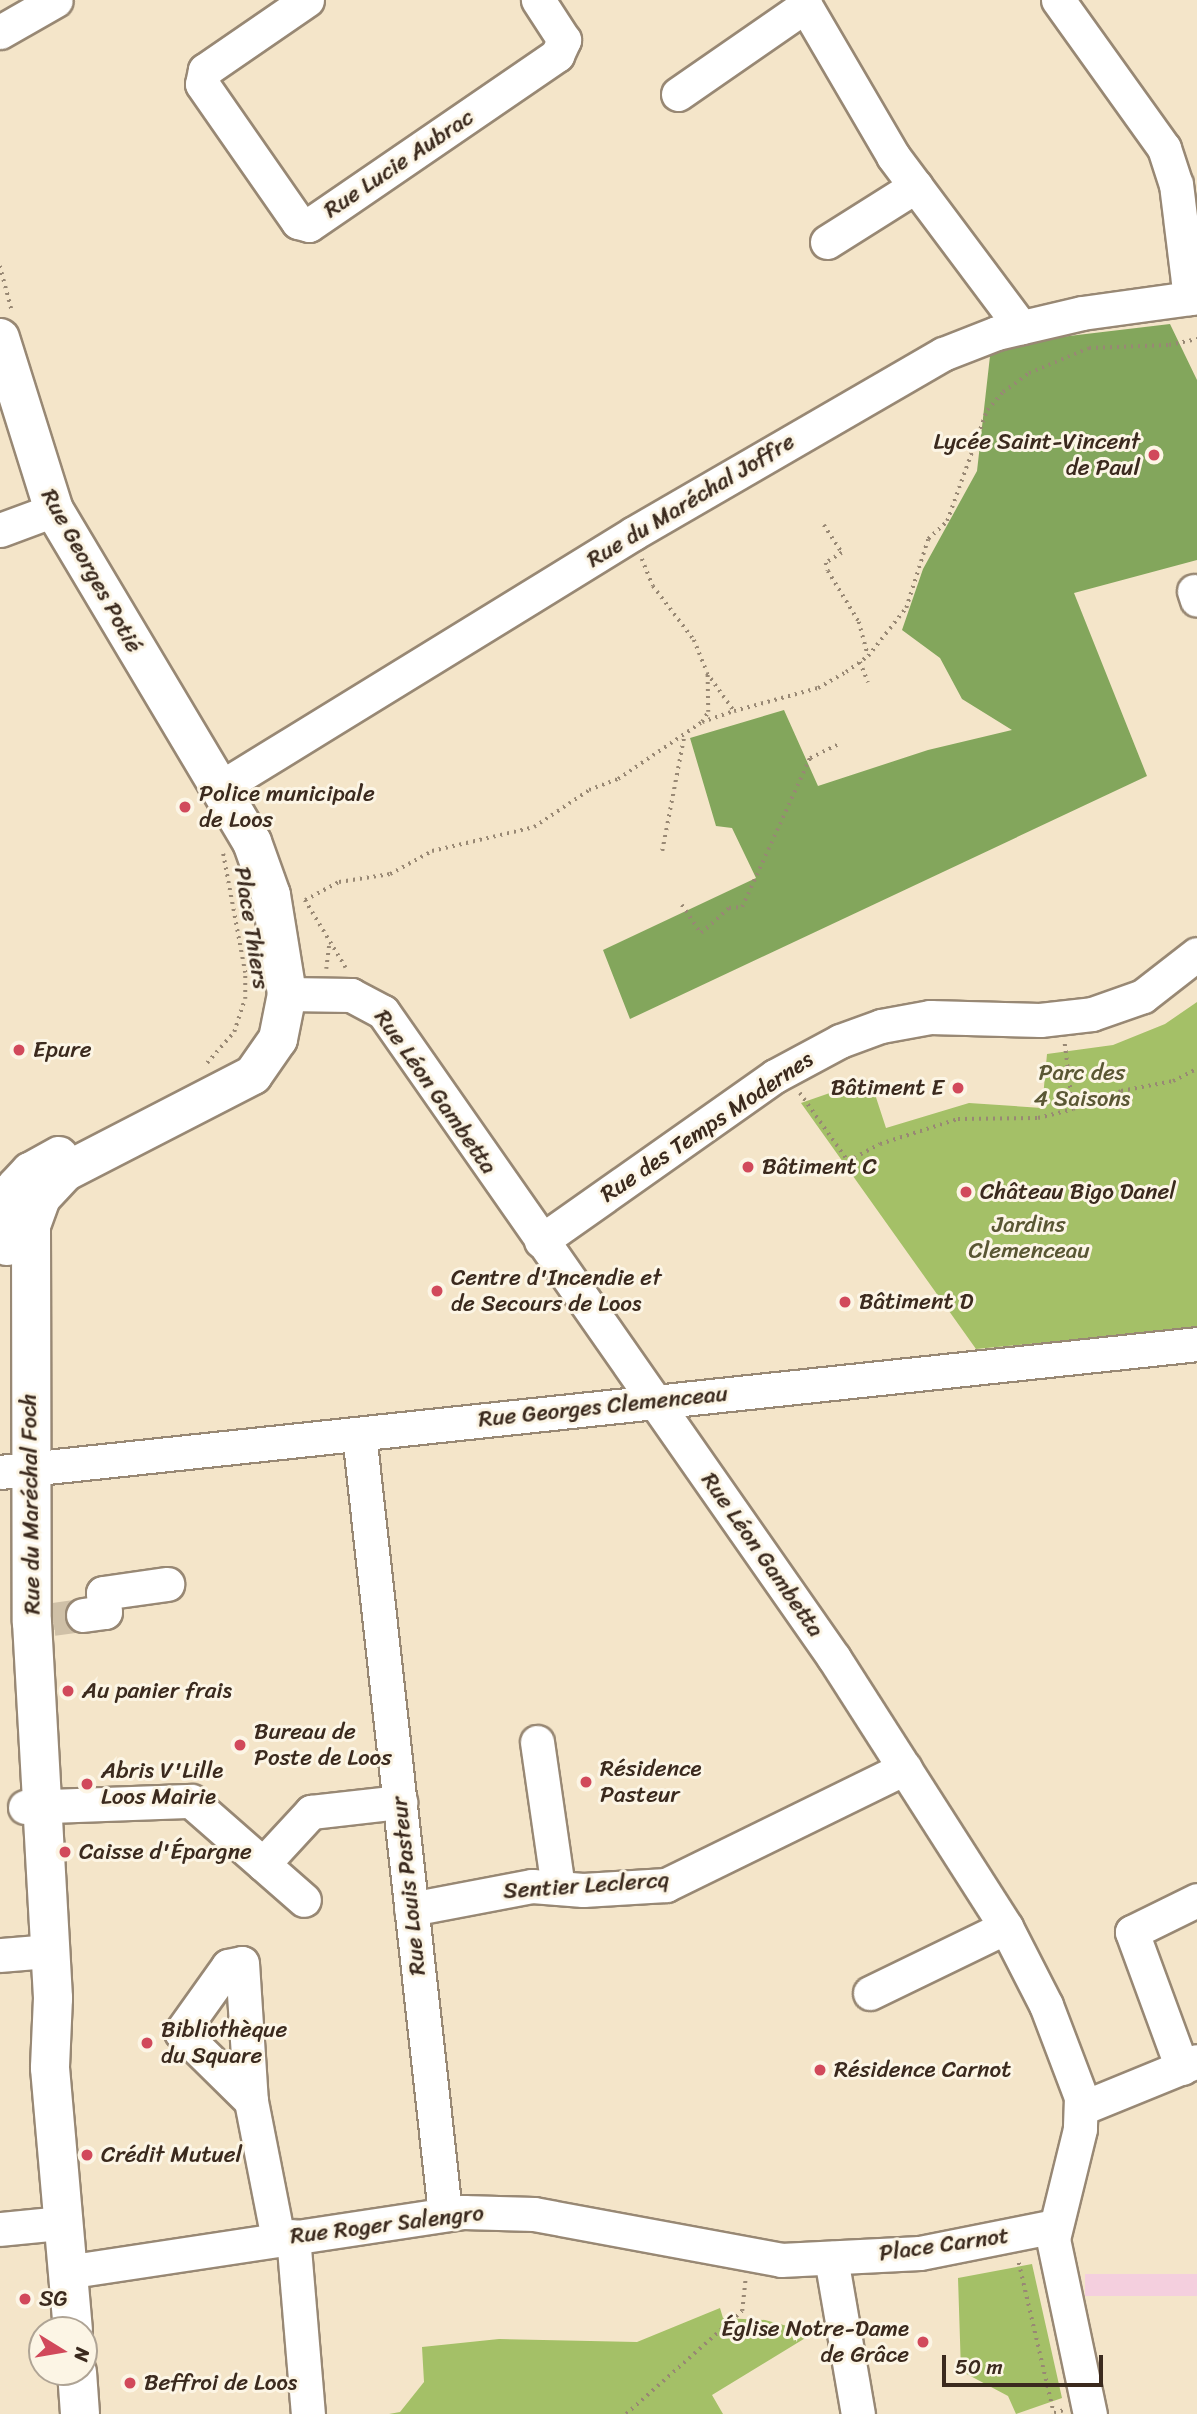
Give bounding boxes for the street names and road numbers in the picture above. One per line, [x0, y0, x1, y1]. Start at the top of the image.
street label: Rue Lucie Aubrac [319, 104, 479, 224]
street label: Rue du Maréchal Joffre [582, 428, 800, 574]
street label: Rue Georges Potié [34, 484, 148, 658]
street label: Place Thiers [228, 865, 274, 991]
street label: Rue Léon Gambetta [368, 1004, 502, 1180]
street label: Rue des Temps Modernes [596, 1046, 818, 1208]
street label: Rue Georges Clemenceau [477, 1380, 729, 1434]
street label: Rue du Maréchal Foch [15, 1393, 47, 1615]
street label: Rue Léon Gambetta [695, 1467, 829, 1643]
street label: Rue Louis Pasteur [386, 1794, 432, 1978]
street label: Sentier Leclercq [502, 1866, 670, 1906]
street label: Rue Roger Salengro [287, 2199, 487, 2251]
street label: Place Carnot [878, 2222, 1010, 2268]

